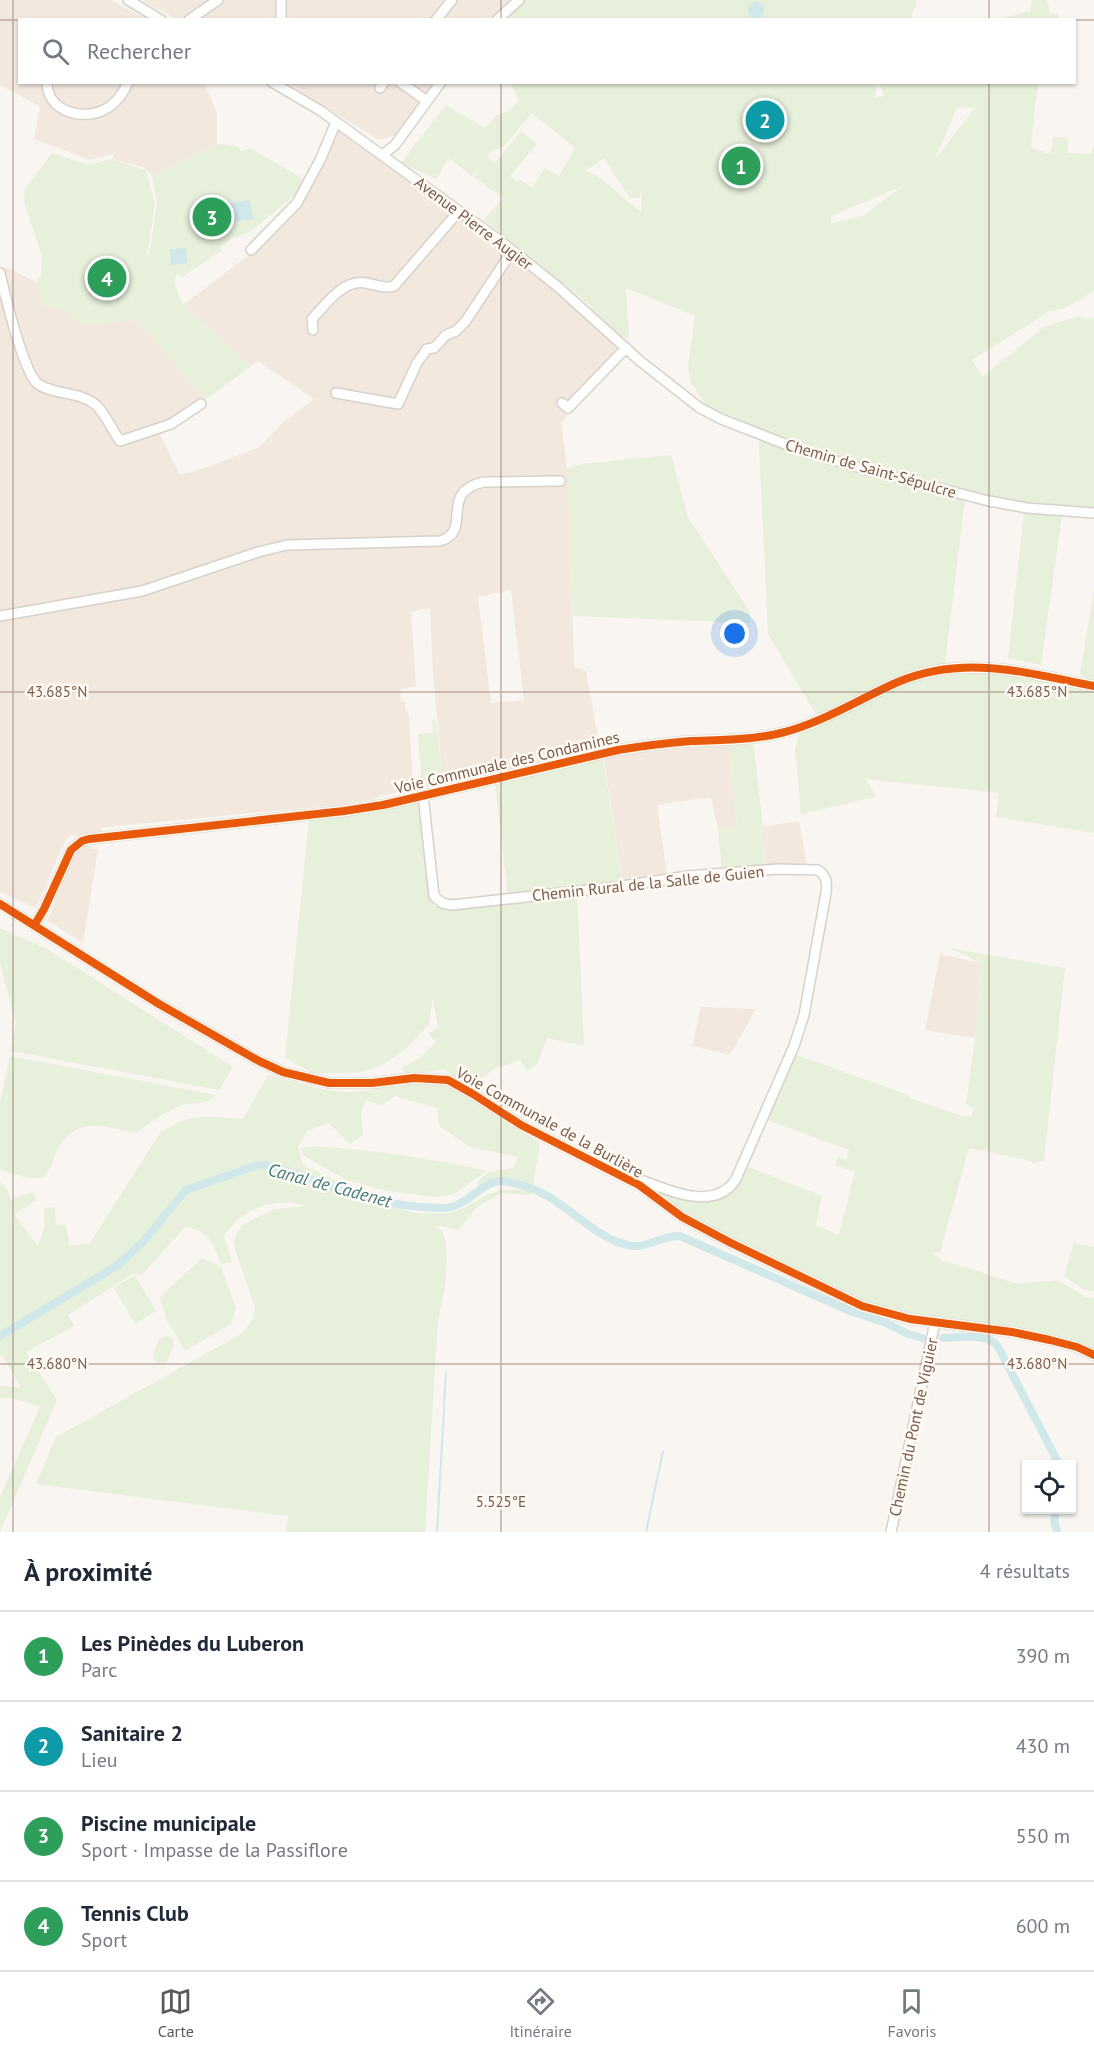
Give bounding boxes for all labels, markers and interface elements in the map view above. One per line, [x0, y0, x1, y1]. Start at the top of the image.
search box [18, 18, 1076, 84]
icon: search [39, 35, 72, 68]
text: Rechercher [87, 37, 191, 65]
pin: 2 [746, 98, 784, 142]
pin: 1 [722, 144, 760, 188]
street label: Avenue Pierre Augier [411, 172, 537, 274]
pin: 3 [192, 194, 232, 240]
pin: 4 [88, 256, 126, 300]
street label: Chemin de Saint-Sépulcre [783, 434, 959, 502]
your location [720, 619, 749, 648]
text: 43.685°N [27, 682, 87, 701]
text: 43.685°N [1007, 682, 1067, 701]
street label: Voie Communale des Condamines [392, 726, 622, 798]
street label: Chemin Rural de la Salle de Guien [531, 861, 765, 905]
street label: Voie Communale de la Burlière [452, 1062, 647, 1182]
water label: Canal de Cadenet [266, 1157, 395, 1213]
street label: Chemin du Pont de Viguier [884, 1335, 942, 1518]
text: 43.680°N [27, 1354, 87, 1373]
text: 43.680°N [1007, 1354, 1067, 1373]
map controls [1022, 1460, 1076, 1514]
button: locate [1022, 1460, 1076, 1514]
text: 5.525°E [476, 1492, 526, 1511]
text: À proximité [24, 1555, 152, 1588]
text: 4 résultats [980, 1558, 1070, 1584]
text: Les Pinèdes du Luberon [81, 1629, 304, 1657]
text: 1 [38, 1643, 49, 1669]
text: 390 m [1016, 1643, 1070, 1669]
text: Parc [81, 1657, 117, 1683]
text: Sanitaire 2 [81, 1719, 183, 1747]
text: 2 [38, 1733, 49, 1759]
text: 430 m [1016, 1733, 1070, 1759]
text: Lieu [81, 1747, 118, 1773]
text: Piscine municipale [81, 1809, 256, 1837]
text: 3 [38, 1823, 49, 1849]
text: 550 m [1016, 1823, 1070, 1849]
text: Sport · Impasse de la Passiflore [81, 1837, 348, 1863]
text: Tennis Club [81, 1899, 189, 1927]
text: 4 [38, 1913, 49, 1939]
text: 600 m [1016, 1913, 1070, 1939]
text: Sport [81, 1927, 127, 1953]
tab: Carte [158, 1985, 194, 2041]
tab: Itinéraire [509, 1985, 572, 2041]
tab: Favoris [887, 1985, 936, 2041]

